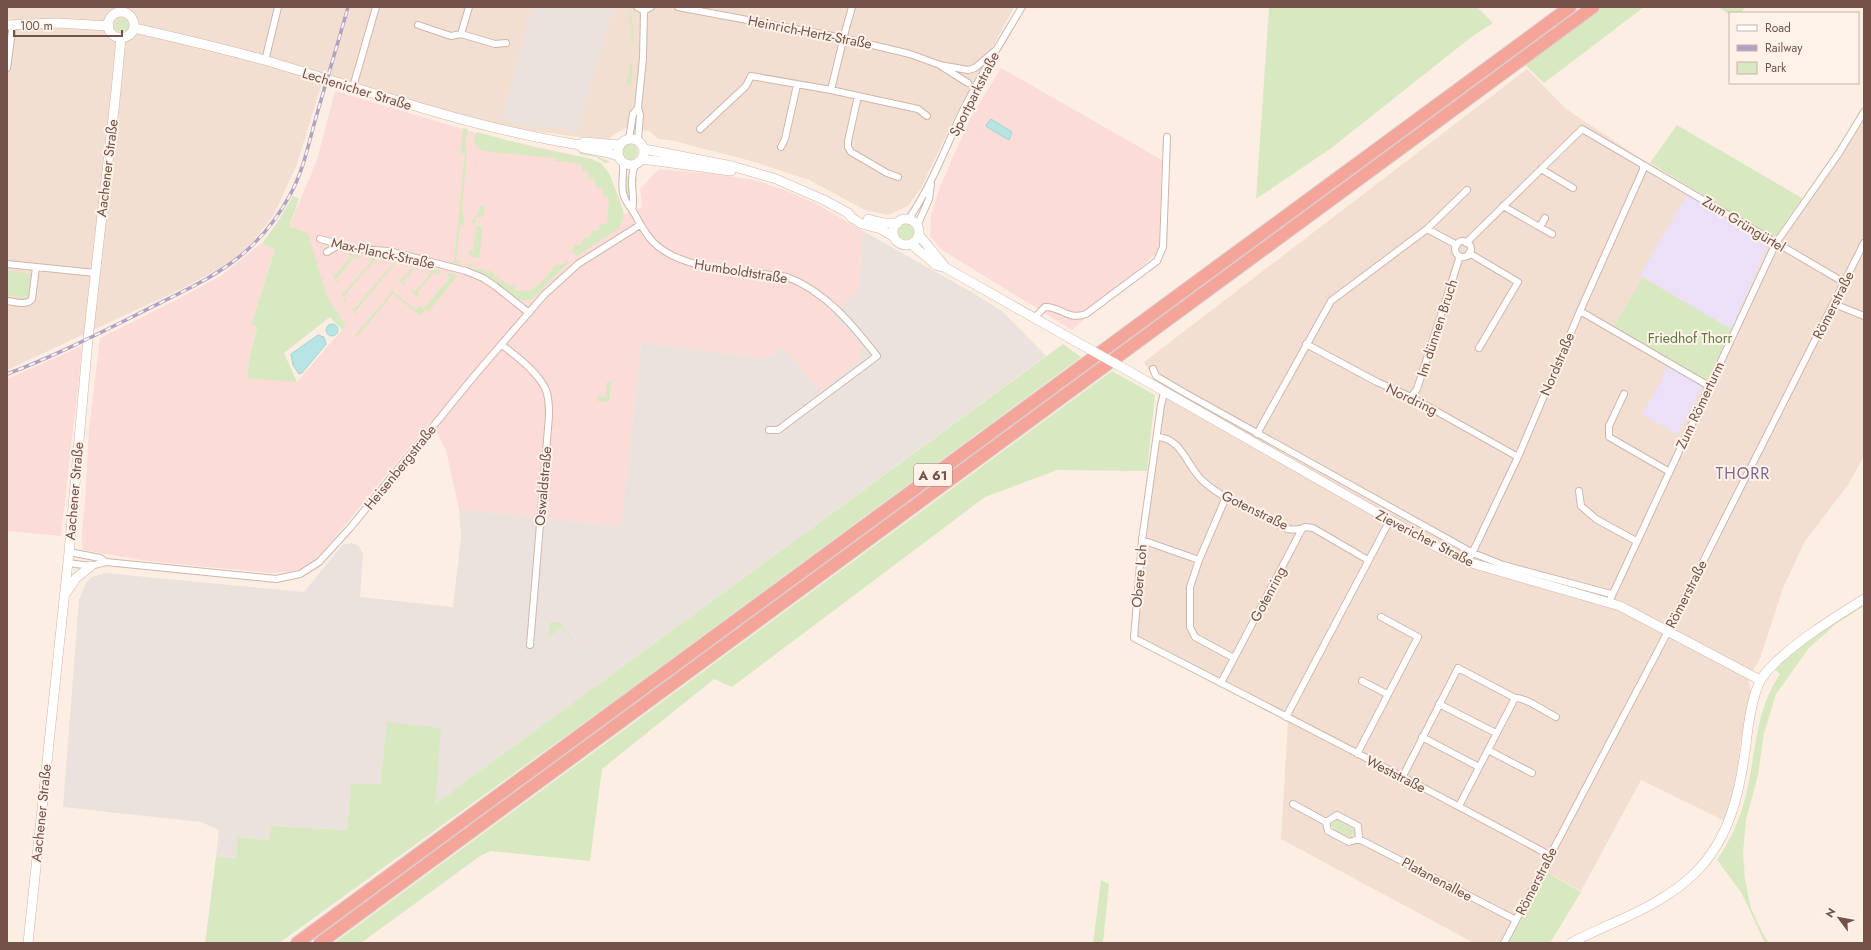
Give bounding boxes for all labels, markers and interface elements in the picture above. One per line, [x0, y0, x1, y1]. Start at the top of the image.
street label: Heinrich-Hertz-Straße [746, 10, 874, 54]
scale bar [14, 12, 122, 38]
legend [1729, 12, 1859, 84]
text: 100 m [20, 17, 53, 35]
text: Road [1765, 19, 1791, 37]
text: Railway [1765, 39, 1803, 57]
street label: Sportparkstraße [944, 48, 1004, 140]
text: Park [1765, 59, 1787, 77]
street label: Lechenicher Straße [300, 63, 414, 115]
street label: Aachener Straße [91, 118, 123, 218]
street label: Zum Grüngürtel [1699, 191, 1789, 257]
street label: Max-Planck-Straße [329, 232, 437, 274]
street label: Humboldtstraße [693, 254, 789, 288]
street label: Römerstraße [1807, 267, 1859, 343]
street label: Im dünnen Bruch [1412, 277, 1462, 379]
park label: Friedhof Thorr [1648, 328, 1733, 348]
street label: Nordstraße [1535, 329, 1579, 399]
street label: Zum Römerturm [1671, 358, 1729, 452]
street label: Nordring [1383, 378, 1441, 420]
street label: Heisenbergstraße [359, 420, 441, 514]
street label: Aachener Straße [60, 441, 88, 541]
street label: Oswaldstraße [530, 445, 556, 527]
district label: THORR [1716, 462, 1770, 485]
road number: A 61 [914, 464, 952, 486]
street label: Gotenstraße [1218, 485, 1292, 535]
street label: Zievericher Straße [1372, 505, 1478, 571]
street label: Obere Loh [1126, 543, 1152, 609]
street label: Römerstraße [1660, 556, 1712, 632]
street label: Gotenring [1245, 563, 1291, 625]
street label: Weststraße [1363, 750, 1429, 798]
street label: Aachener Straße [26, 763, 56, 863]
street label: Römerstraße [1510, 843, 1562, 919]
street label: Platanenallee [1398, 852, 1476, 906]
north arrow [1819, 898, 1859, 938]
text: N [1821, 905, 1840, 921]

